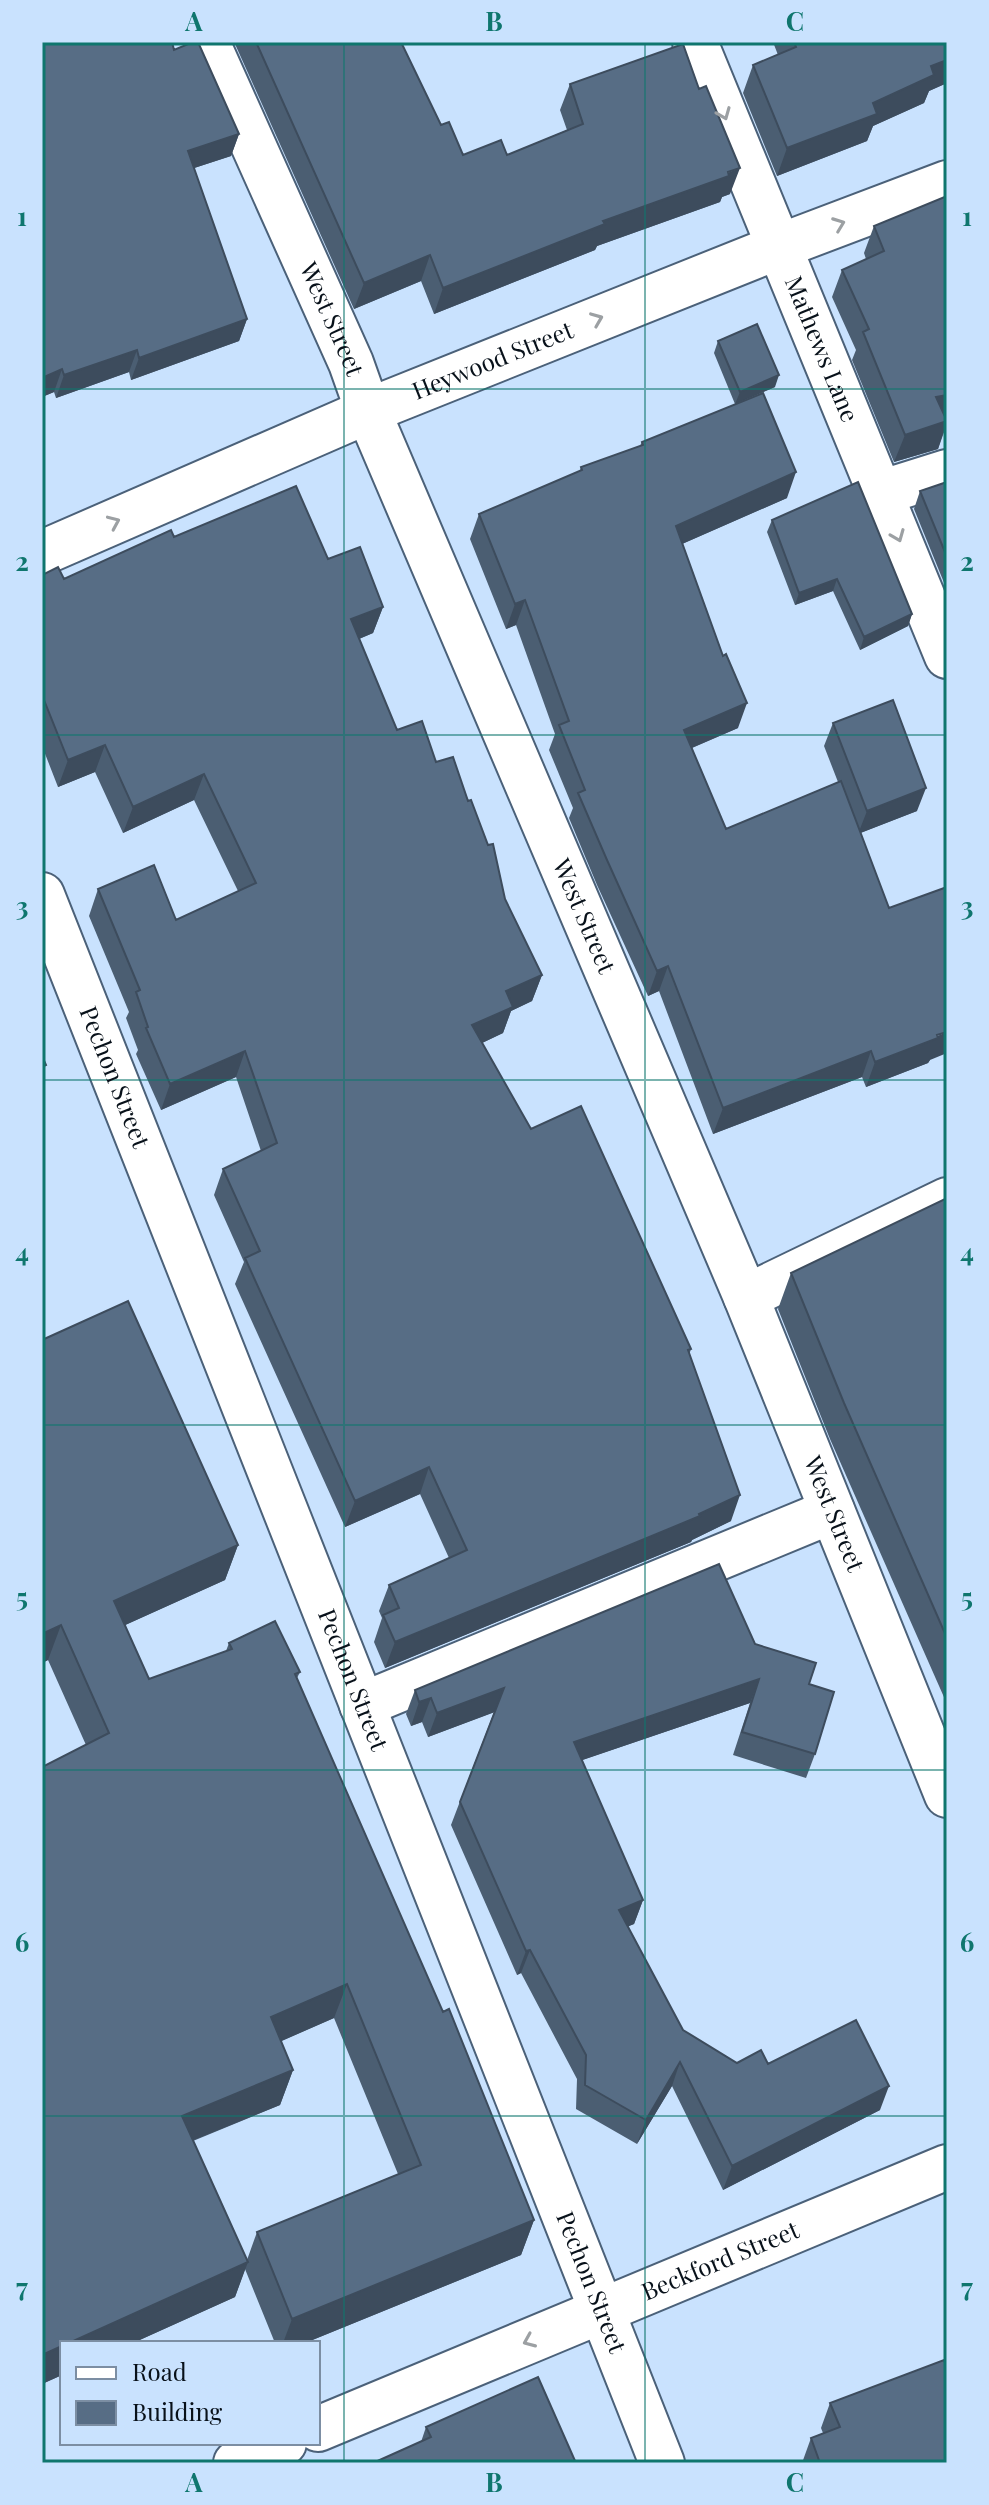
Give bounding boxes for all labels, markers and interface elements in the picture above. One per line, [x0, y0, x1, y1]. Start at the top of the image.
text: A [184, 3, 203, 38]
text: B [485, 3, 503, 38]
text: C [786, 3, 804, 38]
one-way arrow [714, 106, 731, 120]
text: 1 [17, 198, 27, 233]
text: 1 [962, 198, 972, 233]
one-way arrow [831, 217, 845, 234]
street label: West Street [293, 256, 372, 380]
street label: Mathews Lane [779, 271, 867, 426]
street label: Heywood Street [407, 312, 578, 406]
one-way arrow [589, 312, 603, 329]
one-way arrow [105, 515, 120, 531]
one-way arrow [888, 528, 904, 542]
text: 2 [15, 543, 29, 578]
text: 2 [960, 543, 974, 578]
street label: West Street [546, 852, 624, 978]
text: 3 [16, 888, 28, 923]
text: 3 [961, 888, 973, 923]
street label: Pechon Street [74, 1001, 159, 1152]
text: 4 [15, 1234, 29, 1269]
text: 4 [960, 1234, 974, 1269]
street label: West Street [797, 1450, 873, 1576]
text: 5 [16, 1579, 28, 1614]
text: 5 [961, 1579, 973, 1614]
street label: Pechon Street [312, 1604, 397, 1755]
text: 6 [15, 1924, 29, 1959]
text: 6 [960, 1924, 974, 1959]
street label: Pechon Street [550, 2206, 635, 2358]
street label: Beckford Street [636, 2212, 804, 2306]
text: 7 [16, 2269, 28, 2304]
text: 7 [961, 2269, 973, 2304]
one-way arrow [523, 2331, 537, 2347]
legend [60, 2341, 320, 2445]
text: Road [132, 2355, 187, 2387]
text: Building [132, 2395, 223, 2427]
text: A [184, 2464, 203, 2499]
text: B [485, 2464, 503, 2499]
text: C [786, 2464, 804, 2499]

